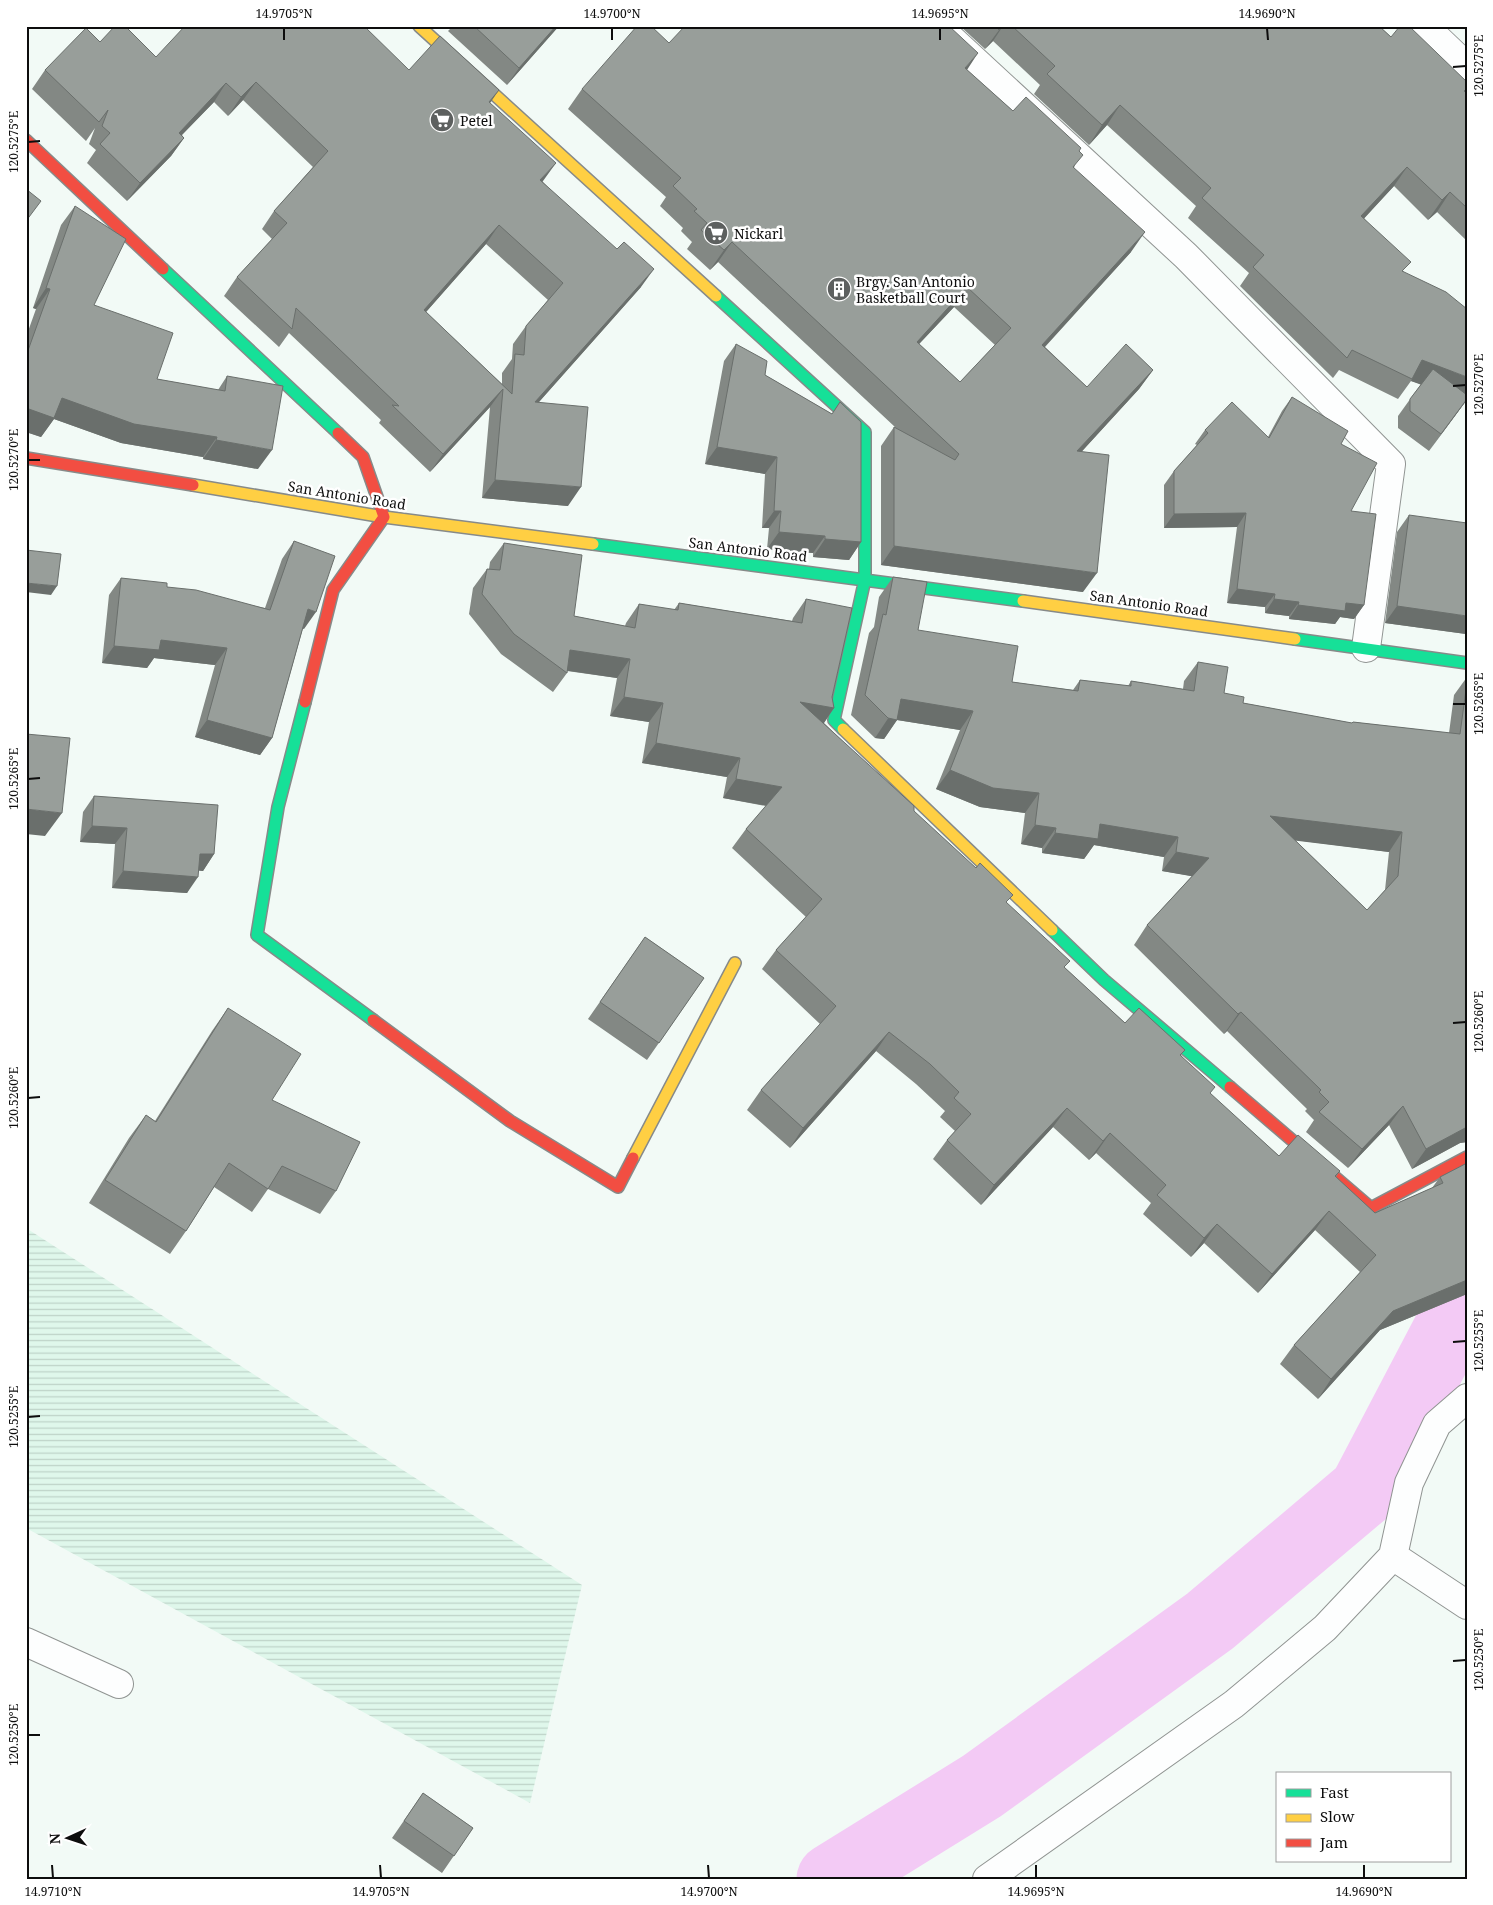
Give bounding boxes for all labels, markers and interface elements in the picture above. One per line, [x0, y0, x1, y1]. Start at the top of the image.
text: 14.9705°N [255, 5, 313, 22]
text: 14.9700°N [583, 5, 641, 22]
text: 14.9695°N [911, 5, 969, 22]
text: 14.9690°N [1238, 5, 1296, 22]
text: 120.5275°E [1470, 35, 1487, 97]
supermarket icon: Petel [429, 107, 455, 133]
text: 120.5275°E [5, 111, 22, 173]
place label: Petel [460, 111, 493, 130]
supermarket icon: Nickarl [703, 220, 729, 246]
place label: Nickarl [734, 224, 784, 243]
place label: Brgy. San Antonio Basketball Court [856, 272, 975, 307]
building icon: Brgy. San Antonio Basketball Court [826, 276, 852, 302]
text: 120.5270°E [1470, 354, 1487, 416]
text: 120.5270°E [5, 429, 22, 491]
street label: San Antonio Road [287, 476, 408, 514]
street label: San Antonio Road [688, 532, 809, 566]
street label: San Antonio Road [1089, 585, 1210, 621]
text: 120.5265°E [1470, 673, 1487, 735]
text: 120.5265°E [5, 748, 22, 810]
text: 120.5260°E [1470, 991, 1487, 1053]
text: 120.5260°E [5, 1067, 22, 1129]
text: 120.5255°E [1470, 1310, 1487, 1372]
text: 120.5255°E [5, 1386, 22, 1448]
text: 120.5250°E [1470, 1629, 1487, 1691]
text: 120.5250°E [5, 1704, 22, 1766]
legend [1276, 1772, 1450, 1862]
text: Fast [1320, 1782, 1349, 1802]
text: Slow [1320, 1806, 1354, 1826]
north arrow [42, 1812, 92, 1862]
text: Jam [1319, 1832, 1348, 1852]
text: N [45, 1833, 64, 1845]
text: 14.9710°N [24, 1883, 82, 1900]
text: 14.9705°N [352, 1883, 410, 1900]
text: 14.9700°N [680, 1883, 738, 1900]
text: 14.9695°N [1007, 1883, 1065, 1900]
text: 14.9690°N [1335, 1883, 1393, 1900]

